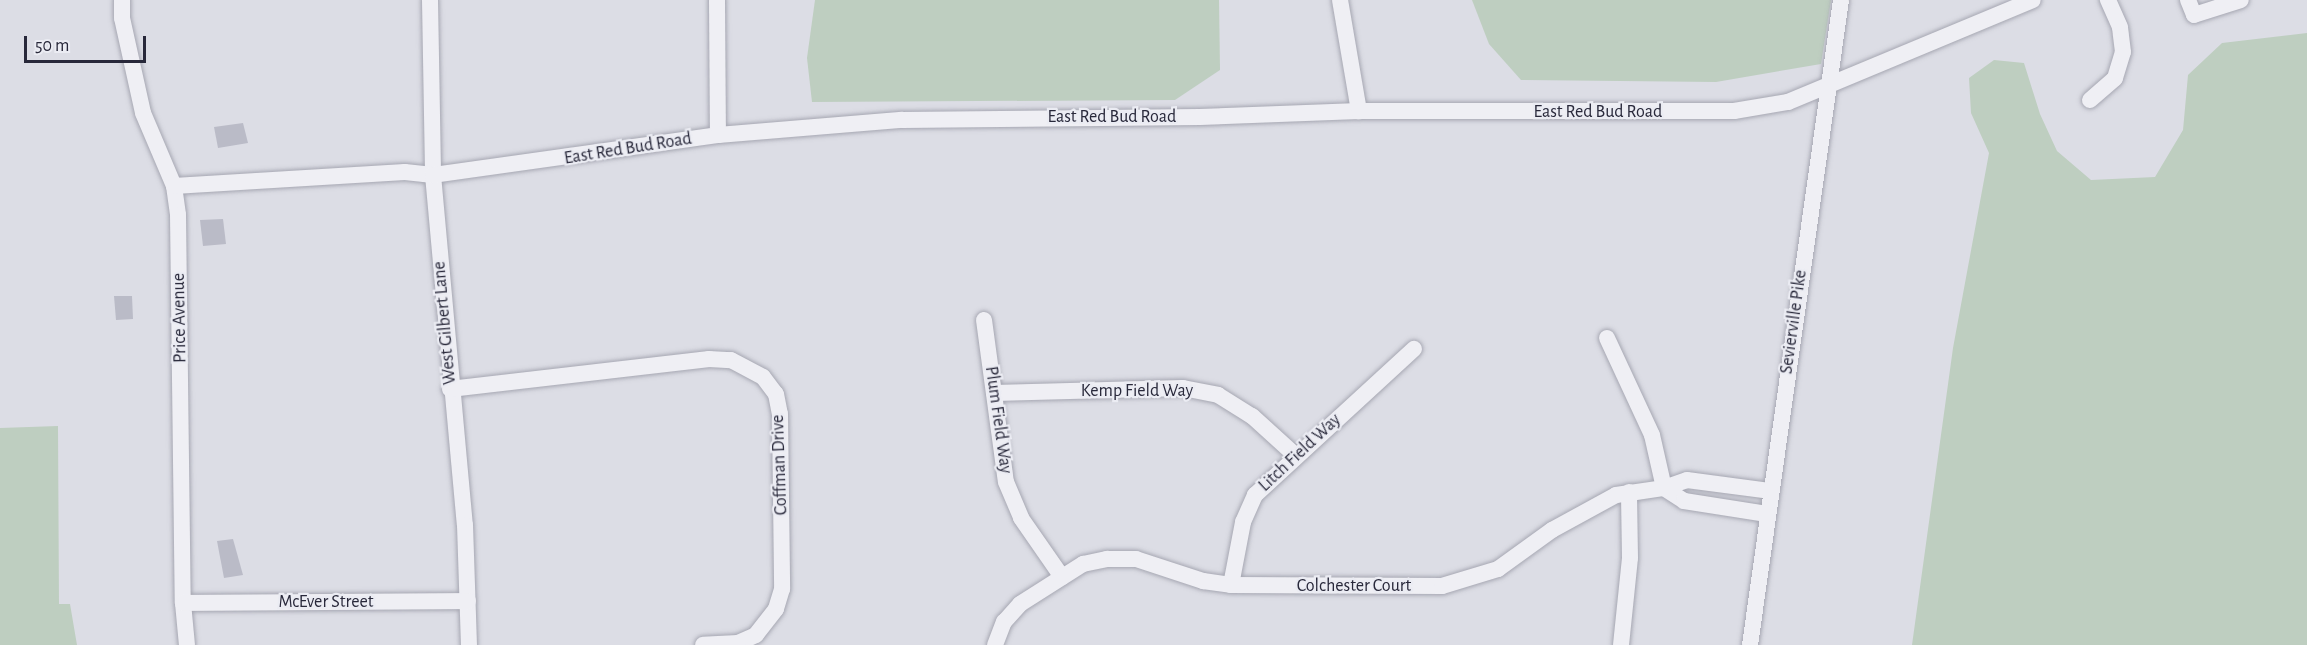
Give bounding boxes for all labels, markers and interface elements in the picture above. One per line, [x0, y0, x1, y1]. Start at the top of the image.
scale bar [27, 24, 148, 62]
text: 50 m [35, 37, 69, 55]
street label: East Red Bud Road [1534, 101, 1662, 123]
street label: East Red Bud Road [1048, 106, 1176, 128]
street label: East Red Bud Road [563, 128, 693, 170]
street label: West Gilbert Lane [429, 260, 461, 386]
street label: Sevierville Pike [1776, 269, 1812, 375]
street label: Price Avenue [168, 273, 192, 363]
street label: Plum Field Way [980, 365, 1016, 475]
street label: Kemp Field Way [1081, 380, 1193, 402]
street label: Litch Field Way [1254, 409, 1346, 497]
street label: Coffman Drive [767, 414, 793, 516]
street label: Colchester Court [1297, 575, 1411, 597]
street label: McEver Street [278, 591, 374, 613]

